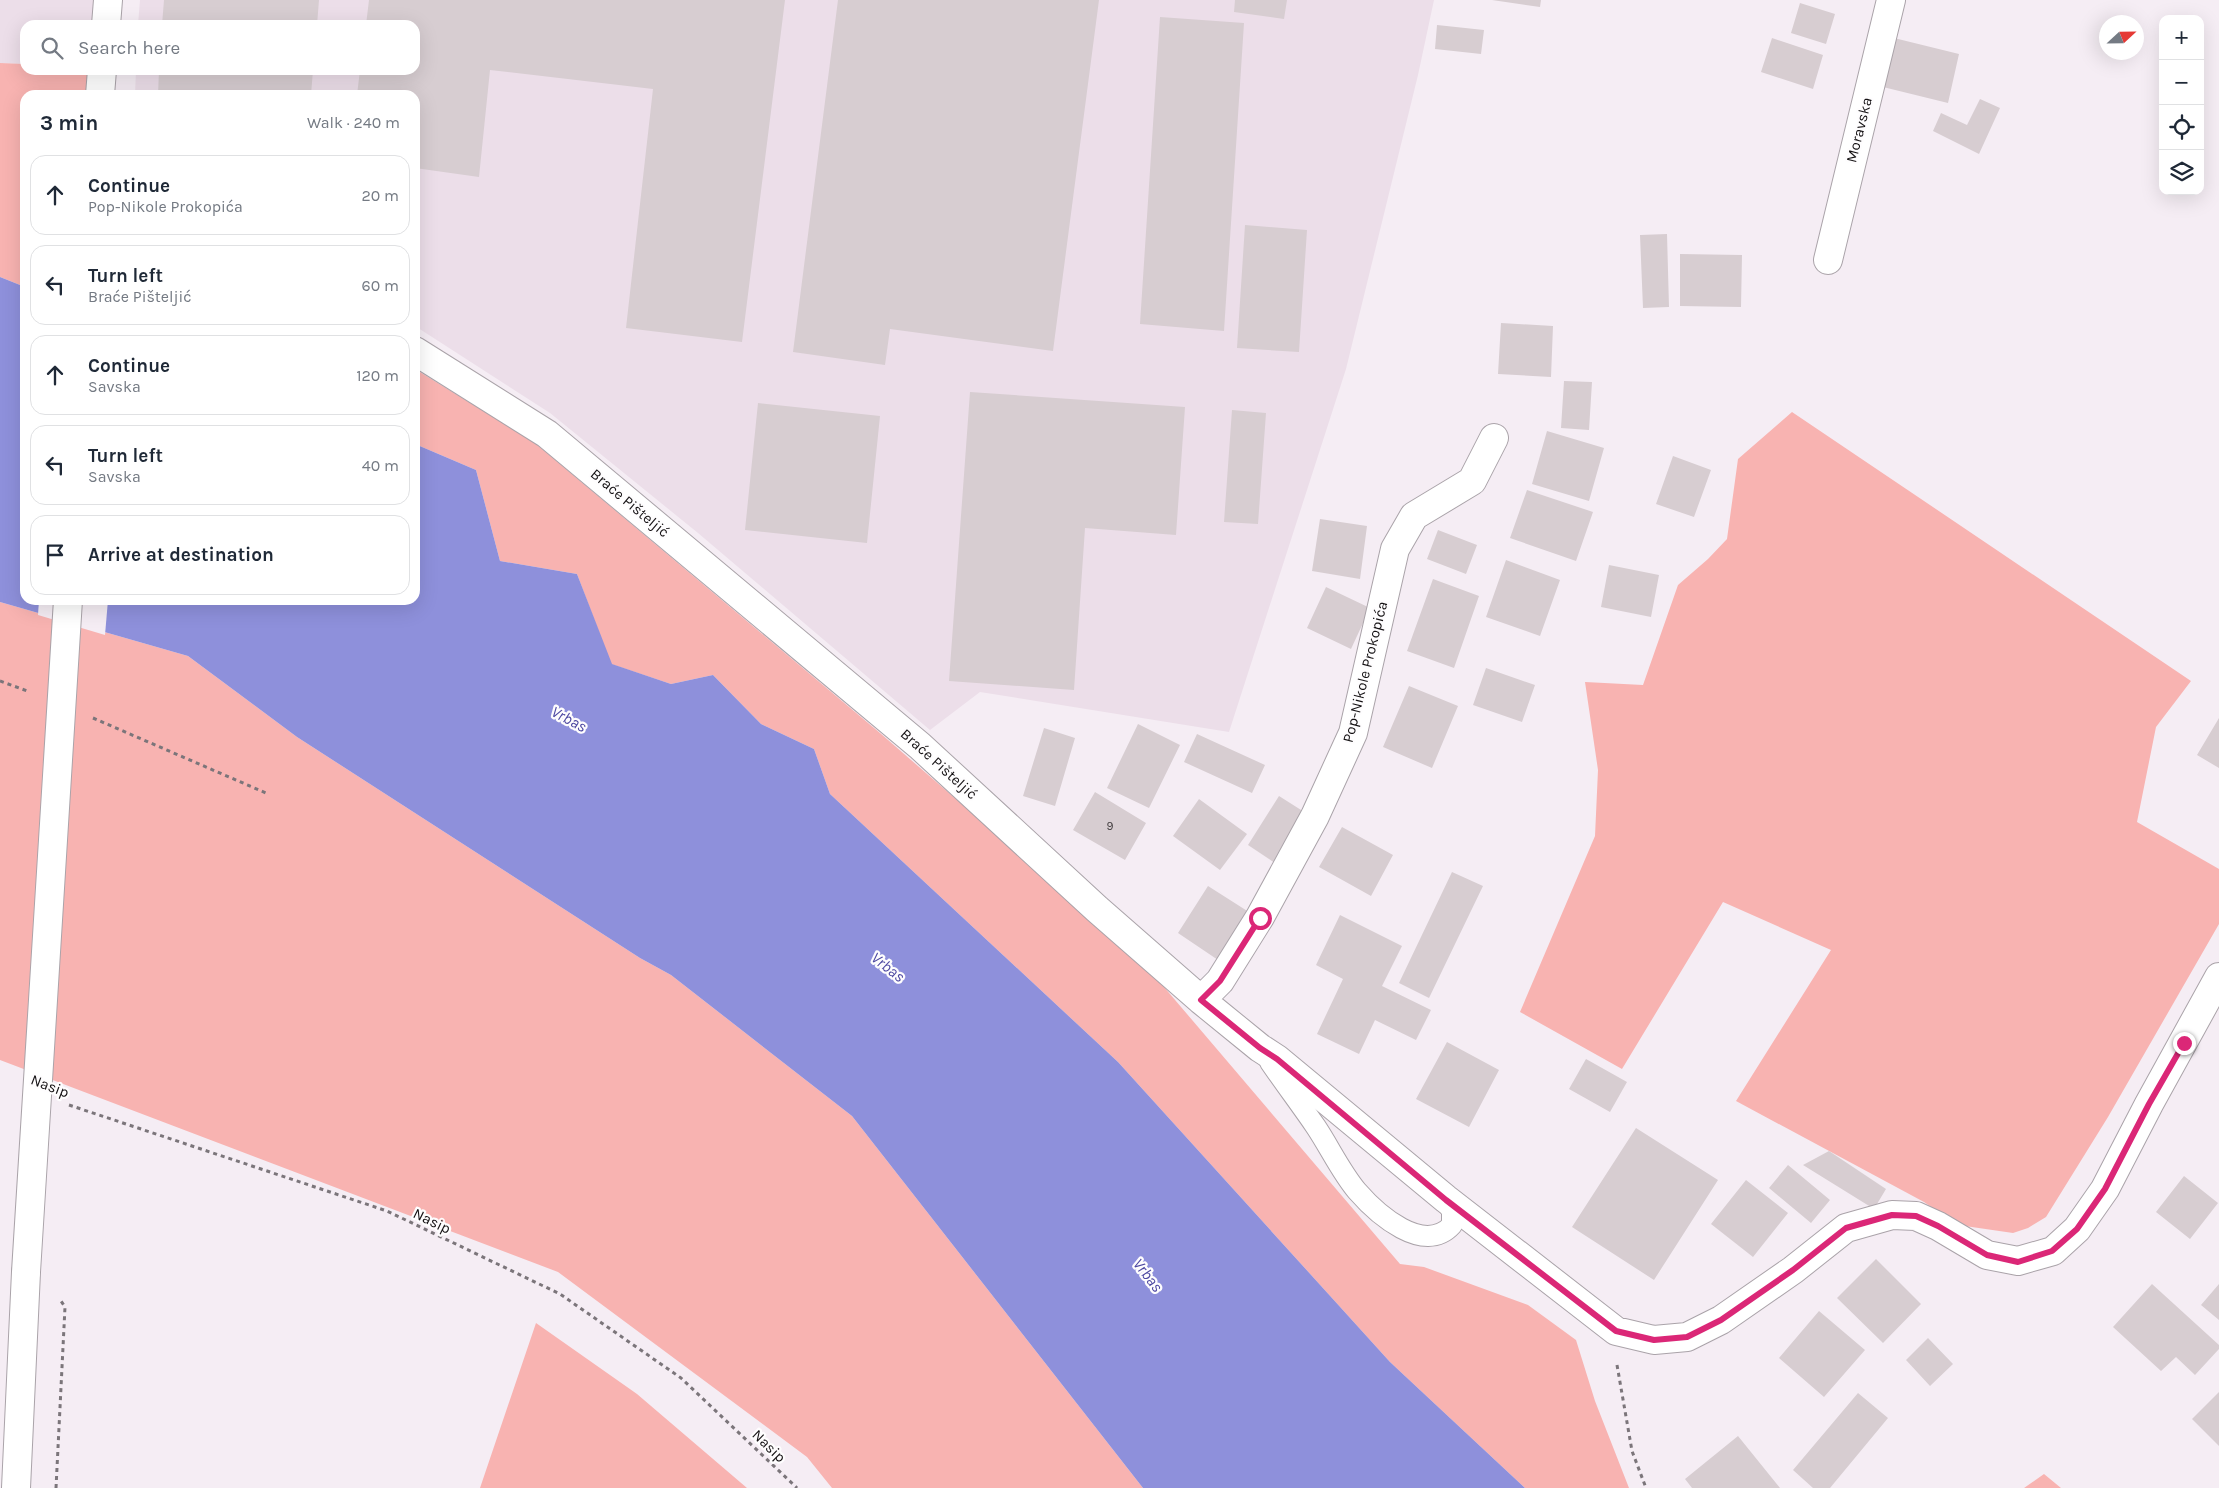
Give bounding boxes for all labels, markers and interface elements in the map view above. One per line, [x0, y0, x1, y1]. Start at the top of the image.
north arrow [2099, 15, 2144, 60]
map controls [2159, 15, 2204, 195]
button: + [2159, 15, 2204, 60]
search box [20, 20, 420, 75]
icon: search [38, 34, 66, 62]
text: Search here [78, 37, 180, 59]
button: − [2159, 60, 2204, 105]
street label: Moravska [1842, 95, 1876, 165]
button: locate [2159, 105, 2204, 150]
text: 3 min [40, 111, 98, 135]
text: Walk · 240 m [307, 113, 400, 132]
button: layers [2159, 150, 2204, 195]
text: Continue [88, 175, 170, 197]
icon: ahead [41, 181, 69, 209]
text: 20 m [361, 186, 399, 205]
text: Pop-Nikole Prokopića [88, 197, 243, 216]
text: Turn left [88, 265, 163, 287]
icon: left [41, 271, 69, 299]
text: 60 m [362, 276, 399, 295]
text: Braće Pišteljić [88, 287, 192, 306]
text: Continue [88, 355, 170, 377]
icon: ahead [41, 361, 69, 389]
text: 120 m [356, 366, 399, 385]
text: Savska [88, 377, 141, 396]
text: Turn left [88, 445, 163, 467]
icon: left [41, 451, 69, 479]
text: 40 m [362, 456, 399, 475]
street label: Braće Pišteljić [587, 465, 673, 541]
text: Savska [88, 467, 141, 486]
icon: arrive [41, 541, 69, 569]
text: Arrive at destination [88, 544, 274, 566]
street label: Pop-Nikole Prokopića [1339, 599, 1391, 745]
water label: Vrbas [548, 702, 590, 736]
street label: Braće Pišteljić [897, 725, 981, 803]
house number: 9 [1107, 819, 1114, 833]
route start [1249, 907, 1272, 930]
water label: Vrbas [867, 948, 909, 986]
route end [2173, 1032, 2196, 1055]
street label: Nasip [28, 1070, 72, 1102]
street label: Nasip [410, 1204, 454, 1238]
water label: Vrbas [1129, 1254, 1167, 1296]
street label: Nasip [748, 1426, 790, 1466]

